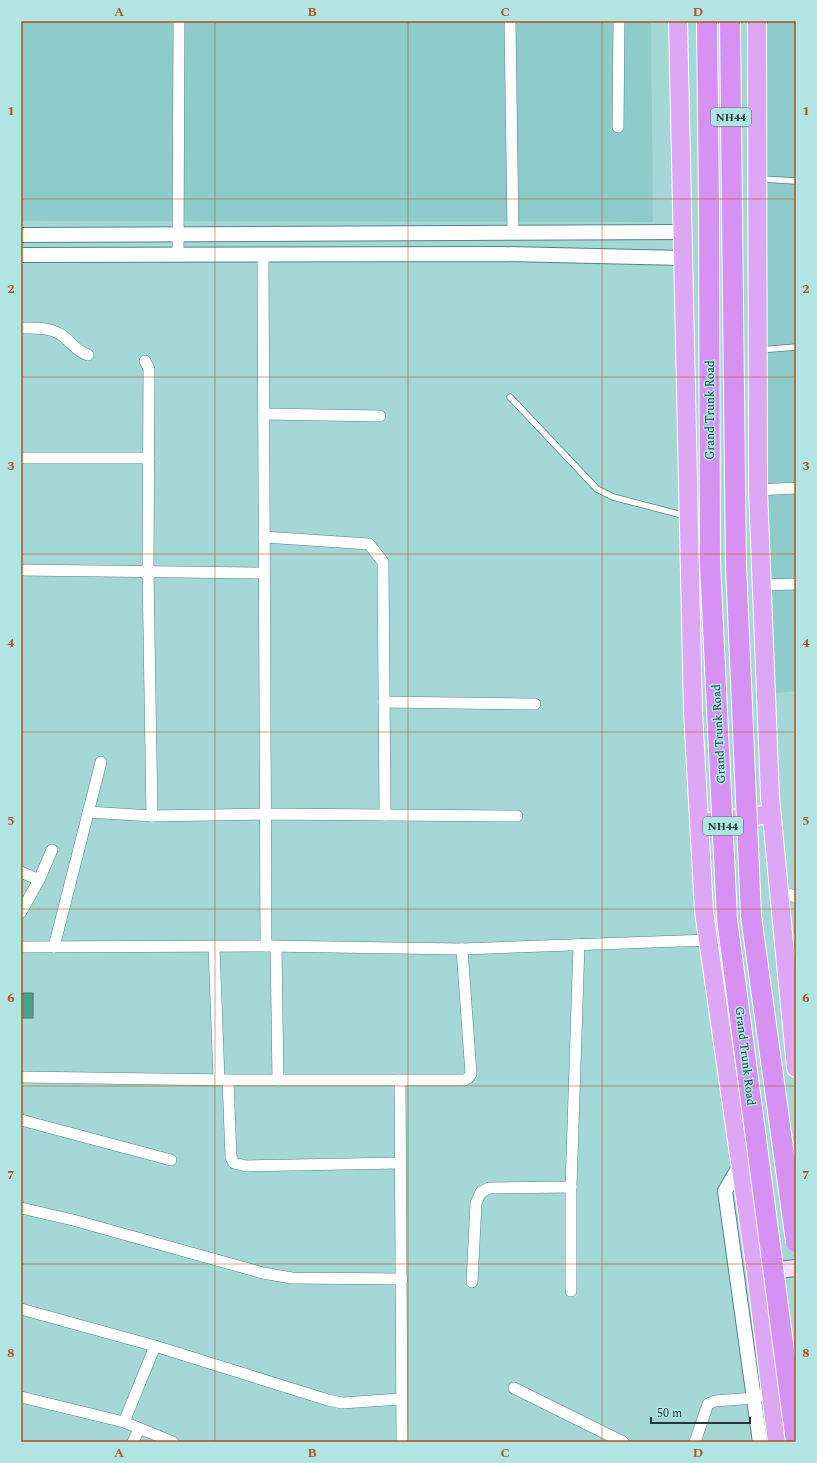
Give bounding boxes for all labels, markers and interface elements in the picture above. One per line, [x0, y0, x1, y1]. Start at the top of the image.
text: A [114, 2, 124, 22]
text: B [307, 2, 317, 22]
text: C [500, 2, 510, 22]
text: D [693, 2, 703, 22]
text: 1 [7, 101, 15, 121]
text: 1 [802, 101, 810, 121]
road number: NH44 [711, 108, 751, 126]
text: 2 [7, 279, 15, 299]
text: 2 [802, 279, 810, 299]
street label: Grand Trunk Road [701, 360, 720, 460]
text: 3 [7, 456, 15, 476]
text: 3 [802, 456, 810, 476]
text: 4 [7, 633, 15, 653]
text: 4 [802, 633, 810, 653]
street label: Grand Trunk Road [707, 683, 731, 784]
text: 5 [7, 811, 15, 831]
text: 5 [802, 811, 810, 831]
road number: NH44 [703, 817, 743, 835]
text: 6 [7, 988, 15, 1008]
text: 6 [802, 988, 810, 1008]
street label: Grand Trunk Road [730, 1005, 761, 1107]
text: 7 [7, 1165, 15, 1185]
text: 7 [802, 1165, 810, 1185]
text: 8 [7, 1343, 15, 1363]
text: 8 [802, 1343, 810, 1363]
scale bar [651, 1399, 750, 1425]
text: 50 m [657, 1404, 682, 1423]
text: A [114, 1443, 124, 1463]
text: B [307, 1443, 317, 1463]
text: C [500, 1443, 510, 1463]
text: D [693, 1443, 703, 1463]

